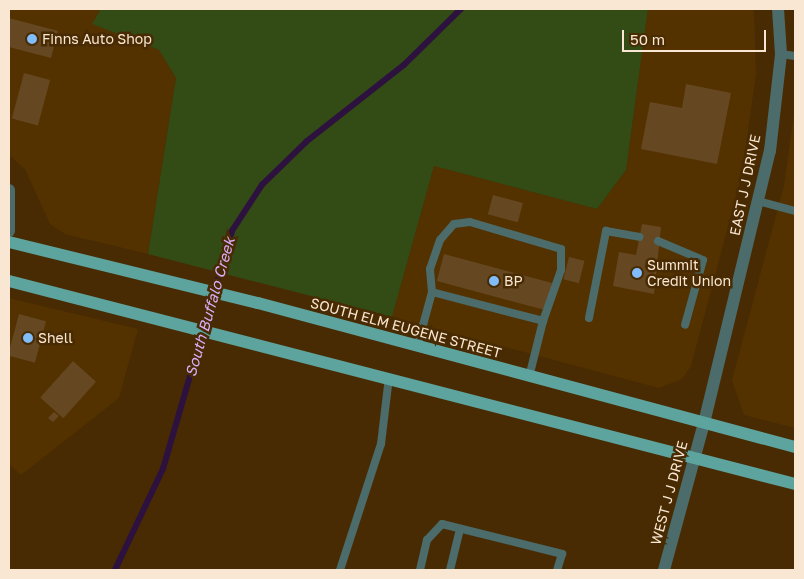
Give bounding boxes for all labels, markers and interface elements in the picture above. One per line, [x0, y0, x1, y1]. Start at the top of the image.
scale bar [624, 20, 768, 52]
text: 50 m [630, 30, 665, 48]
place label: Finns Auto Shop [42, 31, 152, 47]
marker: Finns Auto Shop [26, 33, 38, 45]
street label: EAST J J DRIVE [726, 133, 764, 237]
water label: South Buffalo Creek [181, 235, 239, 379]
place label: Summit Credit Union [647, 257, 731, 290]
marker: Summit Credit Union [631, 267, 643, 279]
place label: BP [504, 273, 523, 289]
marker: BP [488, 275, 500, 287]
street label: SOUTH ELM EUGENE STREET [309, 294, 503, 362]
place label: Shell [38, 330, 73, 346]
marker: Shell [22, 332, 34, 344]
street label: WEST J J DRIVE [647, 439, 691, 547]

